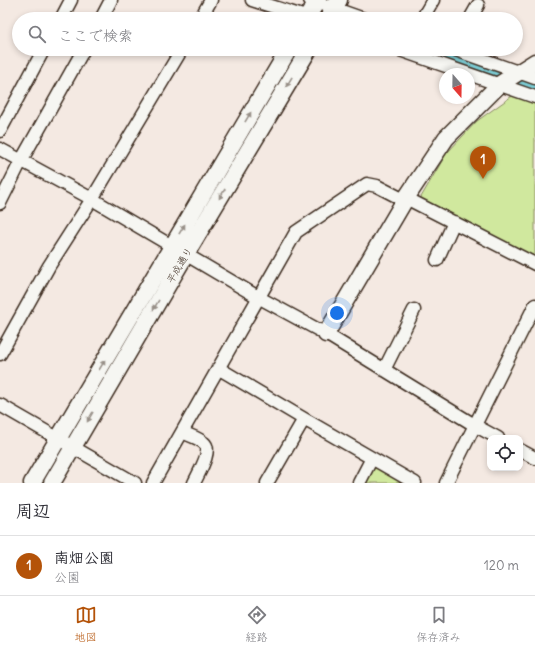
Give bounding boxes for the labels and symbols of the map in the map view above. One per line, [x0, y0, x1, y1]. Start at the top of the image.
north arrow [439, 68, 475, 104]
one-way arrow [286, 76, 293, 88]
one-way arrow [245, 111, 252, 123]
pin: 1 [470, 146, 496, 179]
one-way arrow [219, 188, 226, 200]
one-way arrow [178, 224, 186, 234]
street label: 平成通り [164, 245, 195, 286]
one-way arrow [152, 299, 159, 311]
your location [327, 303, 347, 323]
one-way arrow [99, 359, 106, 371]
one-way arrow [86, 412, 93, 423]

